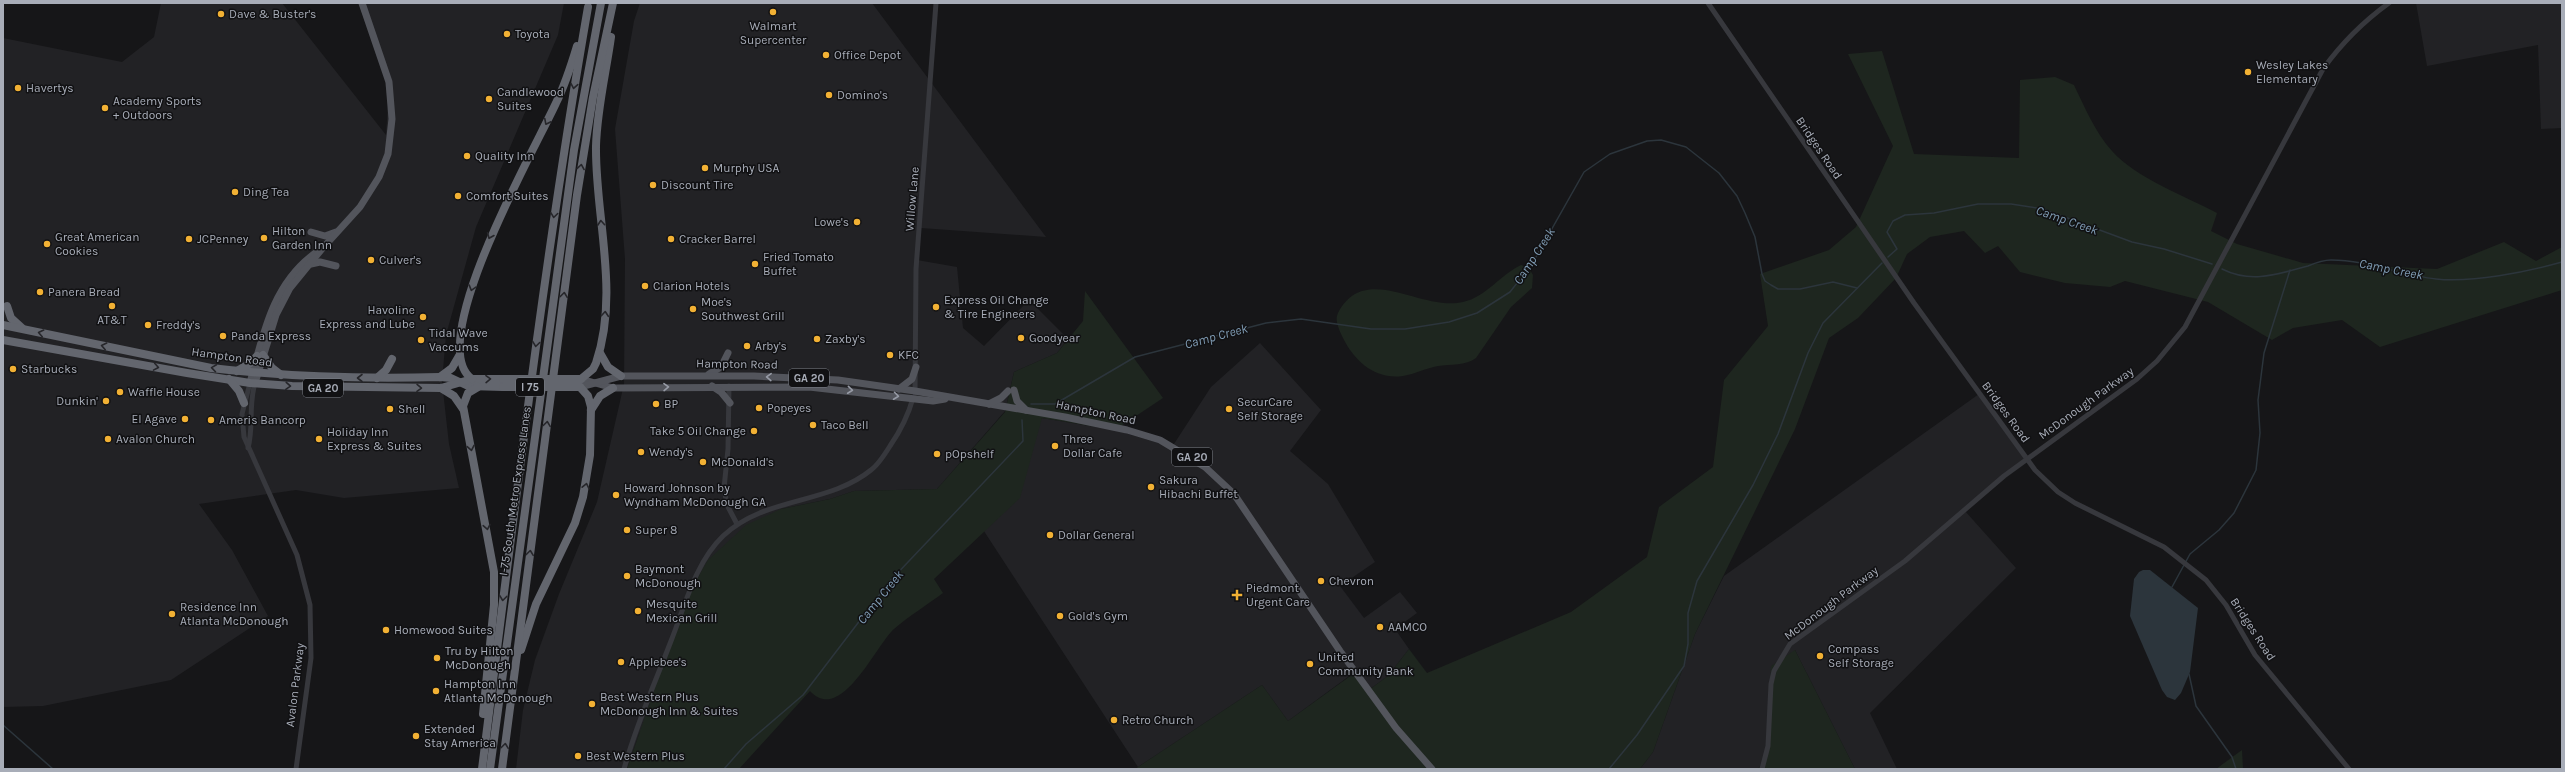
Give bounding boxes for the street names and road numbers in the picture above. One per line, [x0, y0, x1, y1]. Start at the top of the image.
street label: Bridges Road [1793, 114, 1845, 182]
street label: Willow Lane [902, 166, 922, 232]
street label: Hampton Road [191, 344, 273, 370]
street label: Hampton Road [696, 356, 778, 372]
street label: McDonough Parkway [2036, 364, 2137, 442]
road number: GA 20 [789, 369, 829, 387]
road number: I 75 [516, 378, 544, 396]
road number: GA 20 [303, 379, 343, 397]
street label: Bridges Road [1979, 379, 2033, 445]
street label: Hampton Road [1055, 397, 1137, 427]
street label: I-75 South Metro Express Lanes [496, 405, 534, 577]
road number: GA 20 [1172, 448, 1212, 466]
street label: McDonough Parkway [1781, 563, 1881, 643]
street label: Bridges Road [2227, 595, 2279, 663]
street label: Avalon Parkway [283, 642, 307, 728]

